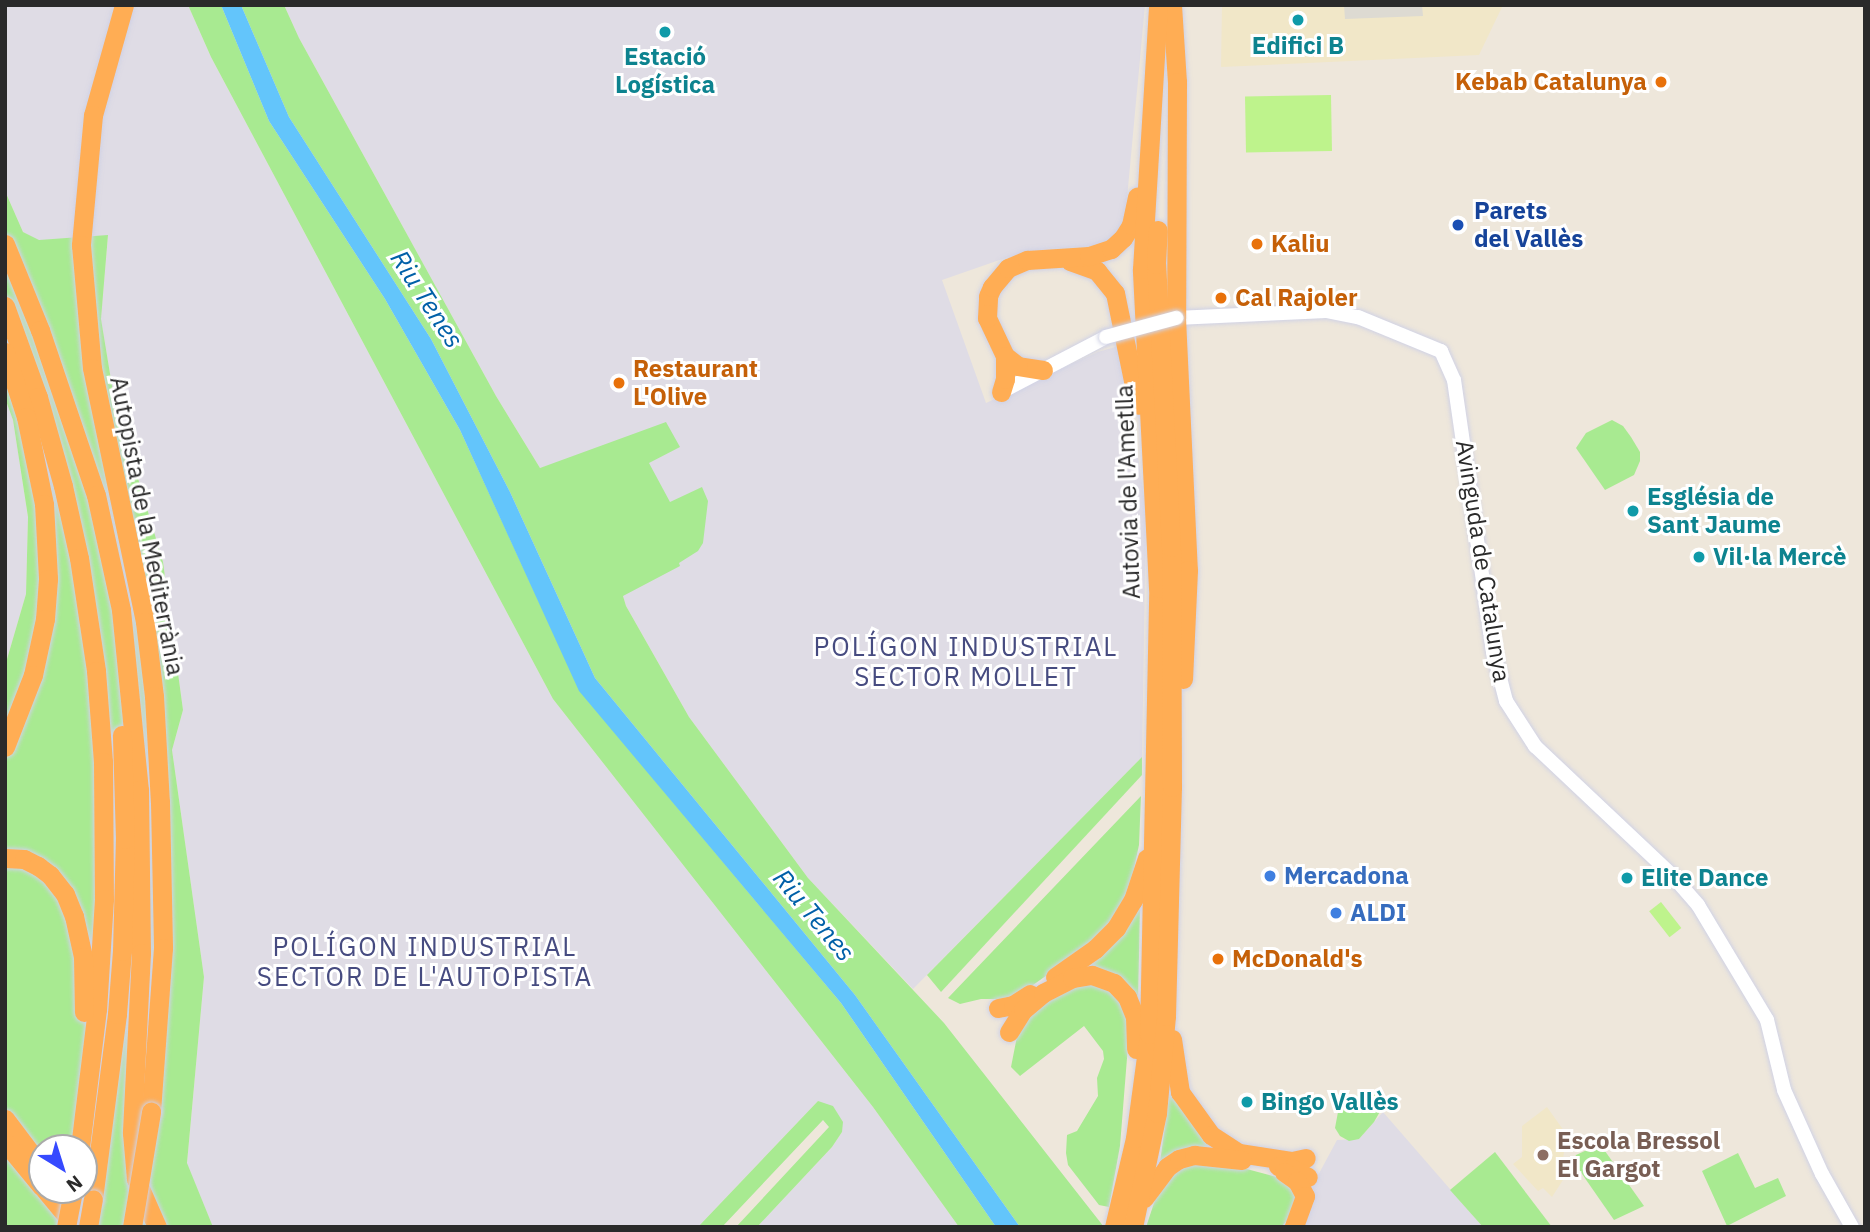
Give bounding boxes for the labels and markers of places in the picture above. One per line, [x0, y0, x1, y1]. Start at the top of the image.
marker: Edifici B [1290, 12, 1306, 28]
marker: Estació Logística [657, 24, 673, 40]
place label: Edifici B [1252, 32, 1344, 60]
place label: Estació Logística [615, 43, 715, 99]
place label: Kebab Catalunya [1455, 68, 1647, 96]
marker: Kebab Catalunya [1653, 74, 1669, 90]
place label: Parets del Vallès [1474, 197, 1583, 253]
marker: Parets del Vallès [1448, 215, 1468, 235]
place label: Kaliu [1271, 230, 1330, 258]
marker: Kaliu [1249, 236, 1265, 252]
place label: Cal Rajoler [1235, 284, 1358, 312]
marker: Cal Rajoler [1213, 290, 1229, 306]
place label: Restaurant L'Olive [633, 355, 758, 411]
marker: Restaurant L'Olive [611, 375, 627, 391]
place label: Església de Sant Jaume [1647, 483, 1781, 539]
marker: Església de Sant Jaume [1625, 503, 1641, 519]
place label: Vil·la Mercè [1713, 543, 1846, 571]
marker: Vil·la Mercè [1691, 549, 1707, 565]
place label: Mercadona [1284, 862, 1409, 890]
place label: Elite Dance [1641, 864, 1768, 892]
marker: Mercadona [1262, 868, 1278, 884]
marker: Elite Dance [1619, 870, 1635, 886]
place label: ALDI [1350, 899, 1406, 927]
marker: ALDI [1328, 905, 1344, 921]
place label: McDonald's [1232, 945, 1363, 973]
marker: McDonald's [1210, 951, 1226, 967]
place label: Bingo Vallès [1261, 1088, 1399, 1116]
marker: Bingo Vallès [1239, 1094, 1255, 1110]
place label: Escola Bressol El Gargot [1557, 1127, 1720, 1183]
marker: Escola Bressol El Gargot [1535, 1147, 1551, 1163]

